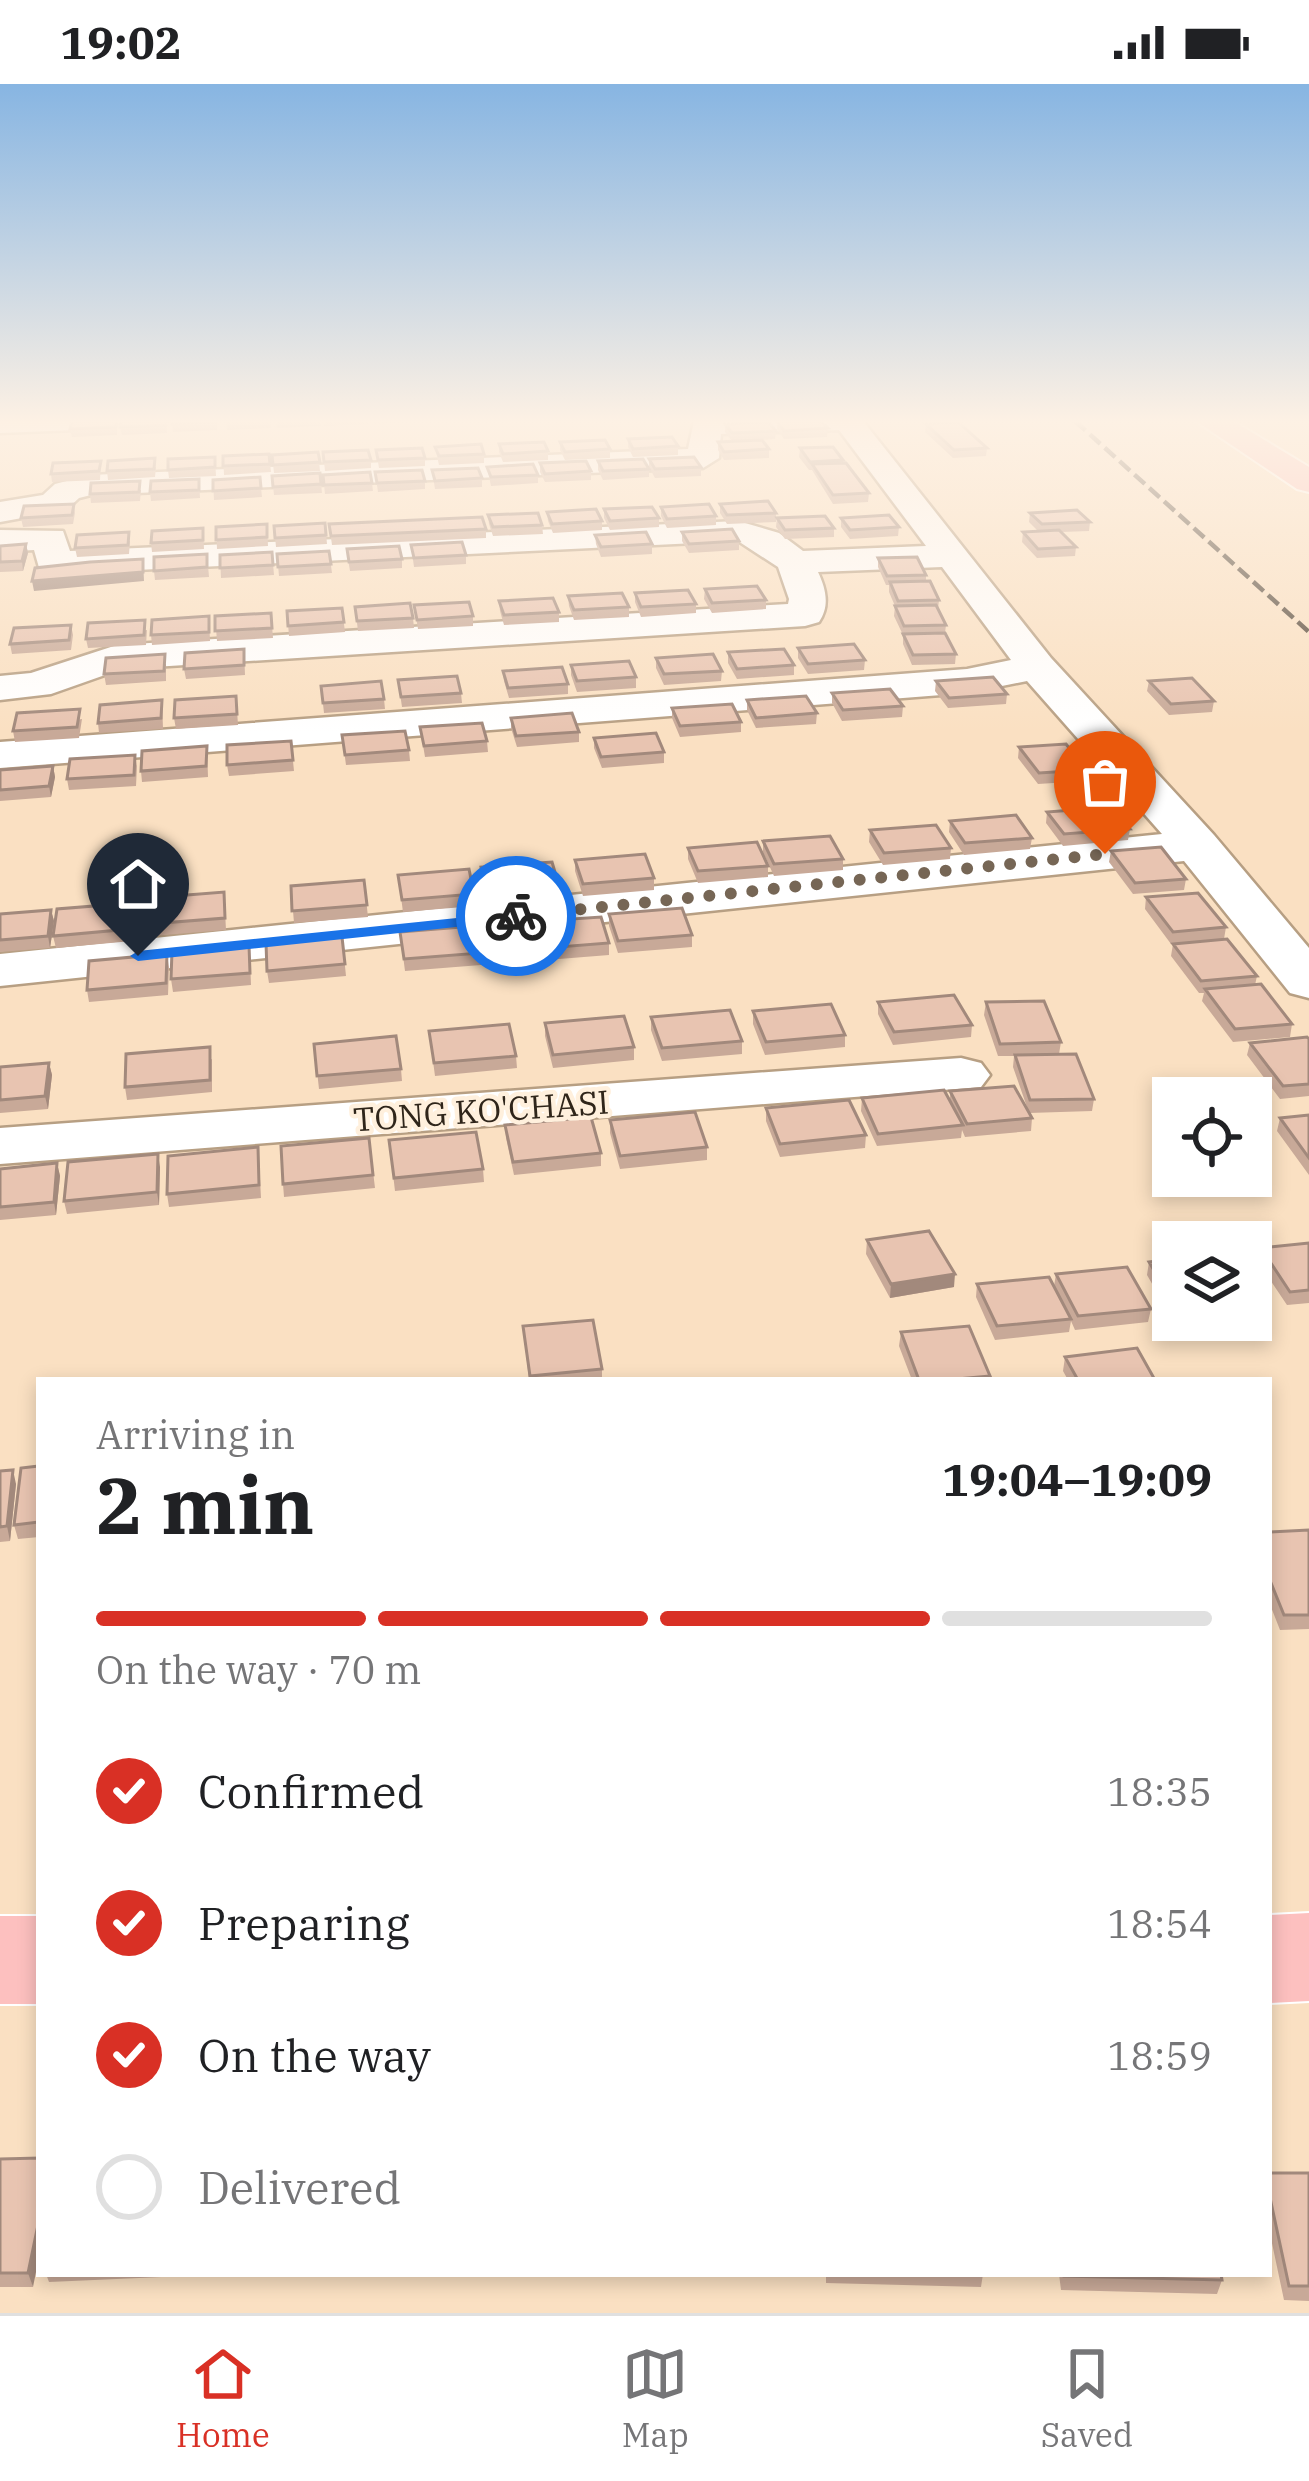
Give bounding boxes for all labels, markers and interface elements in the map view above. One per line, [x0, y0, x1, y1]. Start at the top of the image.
text: 19:02 [60, 13, 182, 71]
pin [1054, 731, 1156, 854]
icon: bag [1072, 749, 1138, 815]
pin [87, 833, 189, 956]
icon: home [105, 851, 171, 917]
courier [456, 856, 576, 976]
icon: bike [483, 883, 549, 949]
map controls [1152, 1077, 1272, 1341]
button: locate [1152, 1077, 1272, 1197]
street label: TONG KO'CHASI [352, 1080, 610, 1140]
button: layers [1152, 1221, 1272, 1341]
text: Arriving in [96, 1409, 295, 1460]
text: 19:04–19:09 [942, 1450, 1212, 1508]
text: 2 min [96, 1454, 314, 1555]
text: On the way · 70 m [96, 1644, 421, 1695]
icon: check [96, 1758, 162, 1824]
text: Confirmed [198, 1762, 424, 1820]
text: 18:35 [1107, 1766, 1212, 1817]
icon: check [96, 1890, 162, 1956]
text: Preparing [198, 1894, 410, 1952]
text: 18:54 [1107, 1898, 1212, 1949]
icon: check [96, 2022, 162, 2088]
text: On the way [198, 2026, 431, 2084]
text: 18:59 [1107, 2030, 1212, 2081]
text: Delivered [198, 2158, 401, 2216]
tab: Home [176, 2341, 270, 2456]
tab: Map [622, 2341, 689, 2456]
tab: Saved [1041, 2341, 1133, 2456]

